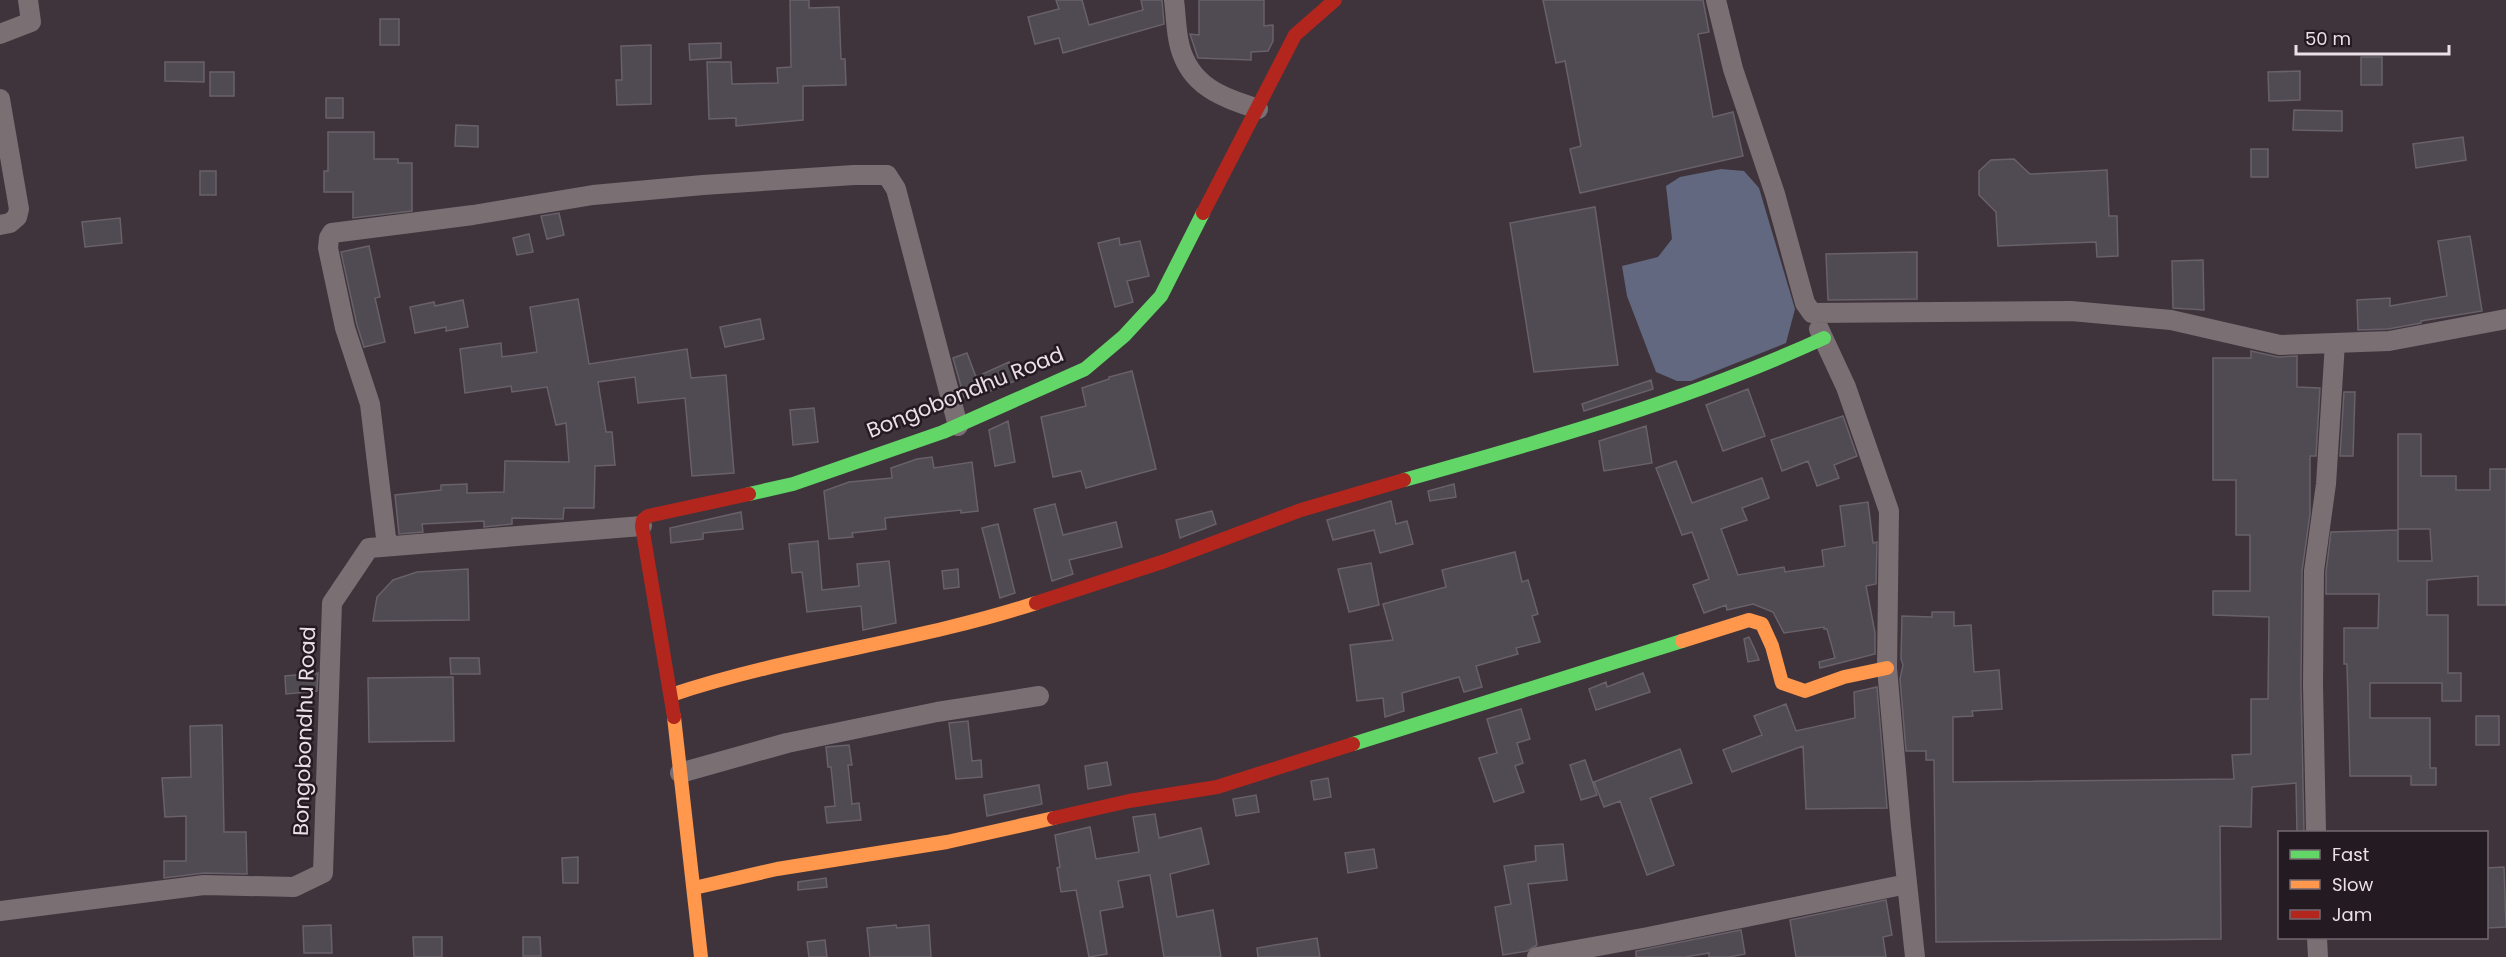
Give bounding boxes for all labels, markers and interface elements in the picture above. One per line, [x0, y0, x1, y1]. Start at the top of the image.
scale bar [2296, 18, 2449, 56]
text: 50 m [2305, 26, 2351, 51]
street label: Bongobondhu Road [862, 339, 1068, 445]
street label: Bongobondhu Road [286, 626, 322, 836]
legend [2278, 831, 2488, 939]
text: Fast [2332, 842, 2369, 867]
text: Slow [2332, 872, 2374, 897]
text: Jam [2332, 902, 2372, 927]

